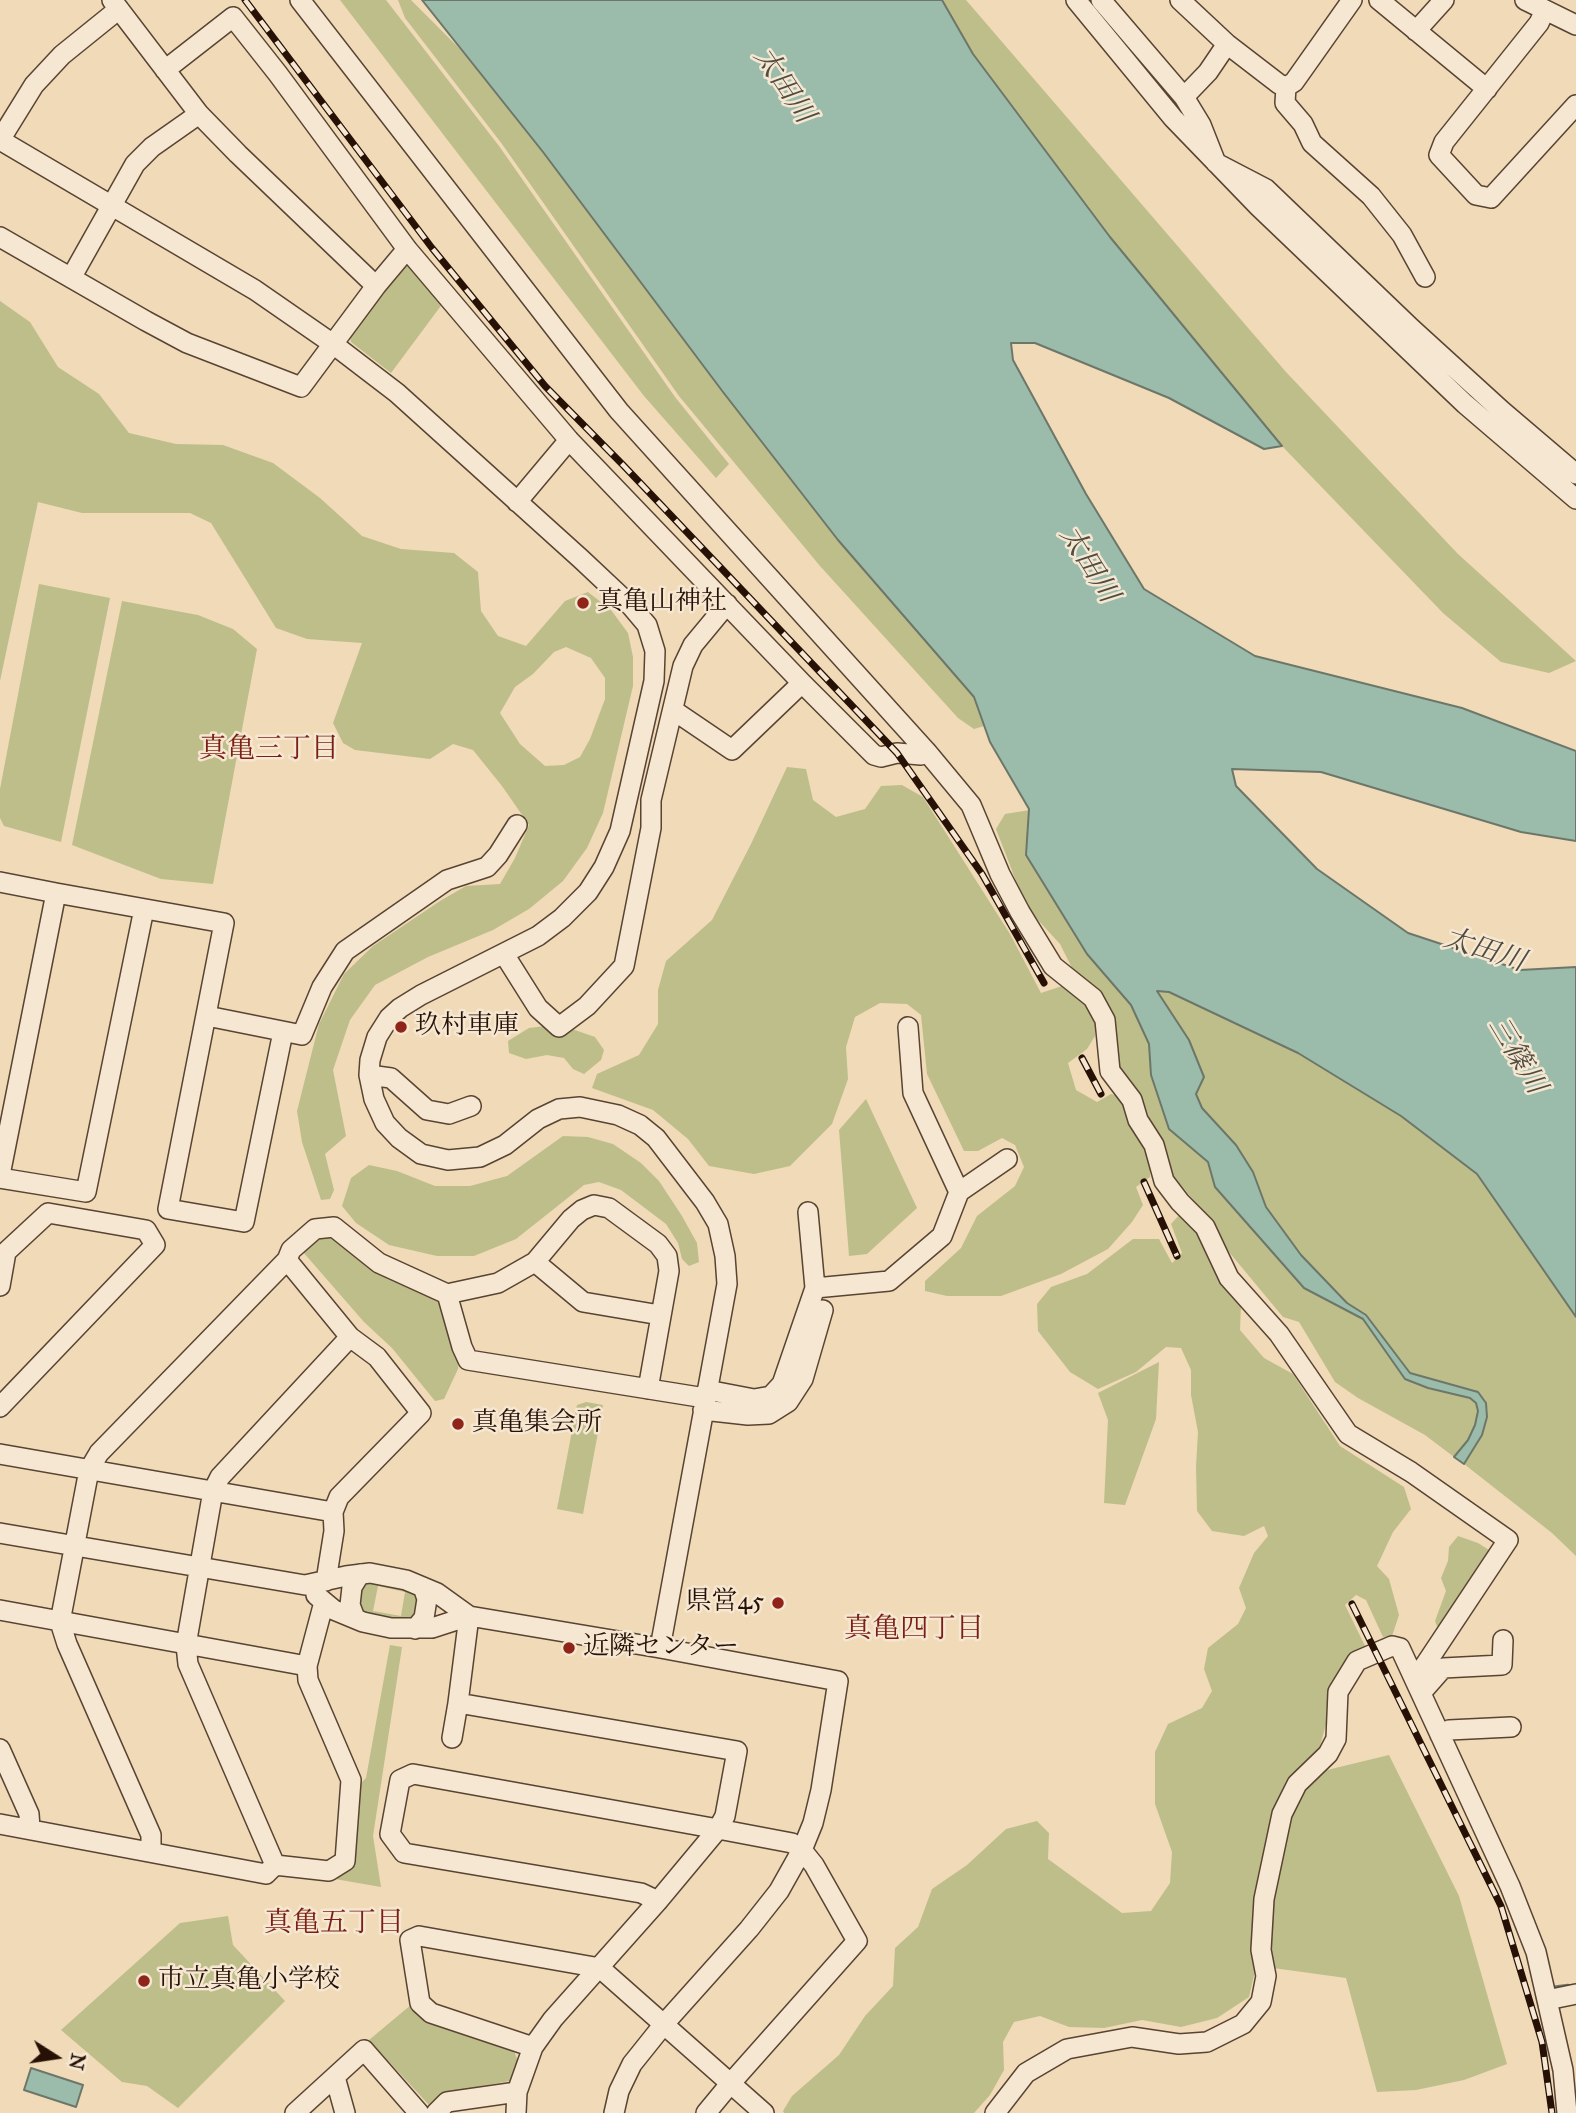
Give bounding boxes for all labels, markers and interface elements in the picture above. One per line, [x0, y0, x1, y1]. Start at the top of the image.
water label: 太田川 [746, 42, 820, 130]
water label: 太田川 [1051, 520, 1125, 610]
place label: 真亀山神社 [597, 587, 727, 619]
marker: 真亀山神社 [575, 595, 591, 611]
district label: 真亀三丁目 [199, 733, 339, 767]
water label: 太田川 [1439, 922, 1529, 980]
place label: 玖村車庫 [415, 1011, 519, 1043]
water label: 三篠川 [1480, 1011, 1552, 1101]
marker: 玖村車庫 [393, 1019, 409, 1035]
place label: 真亀集会所 [472, 1408, 602, 1440]
marker: 真亀集会所 [450, 1416, 466, 1432]
place label: 県営45 [685, 1587, 764, 1619]
marker: 県営45 [770, 1595, 786, 1611]
district label: 真亀四丁目 [844, 1613, 984, 1647]
place label: 近隣センター [583, 1632, 739, 1664]
marker: 近隣センター [561, 1640, 577, 1656]
district label: 真亀五丁目 [264, 1907, 404, 1941]
place label: 市立真亀小学校 [158, 1965, 340, 1997]
marker: 市立真亀小学校 [136, 1973, 152, 1989]
north arrow [21, 2022, 91, 2092]
text: N [64, 2051, 90, 2072]

